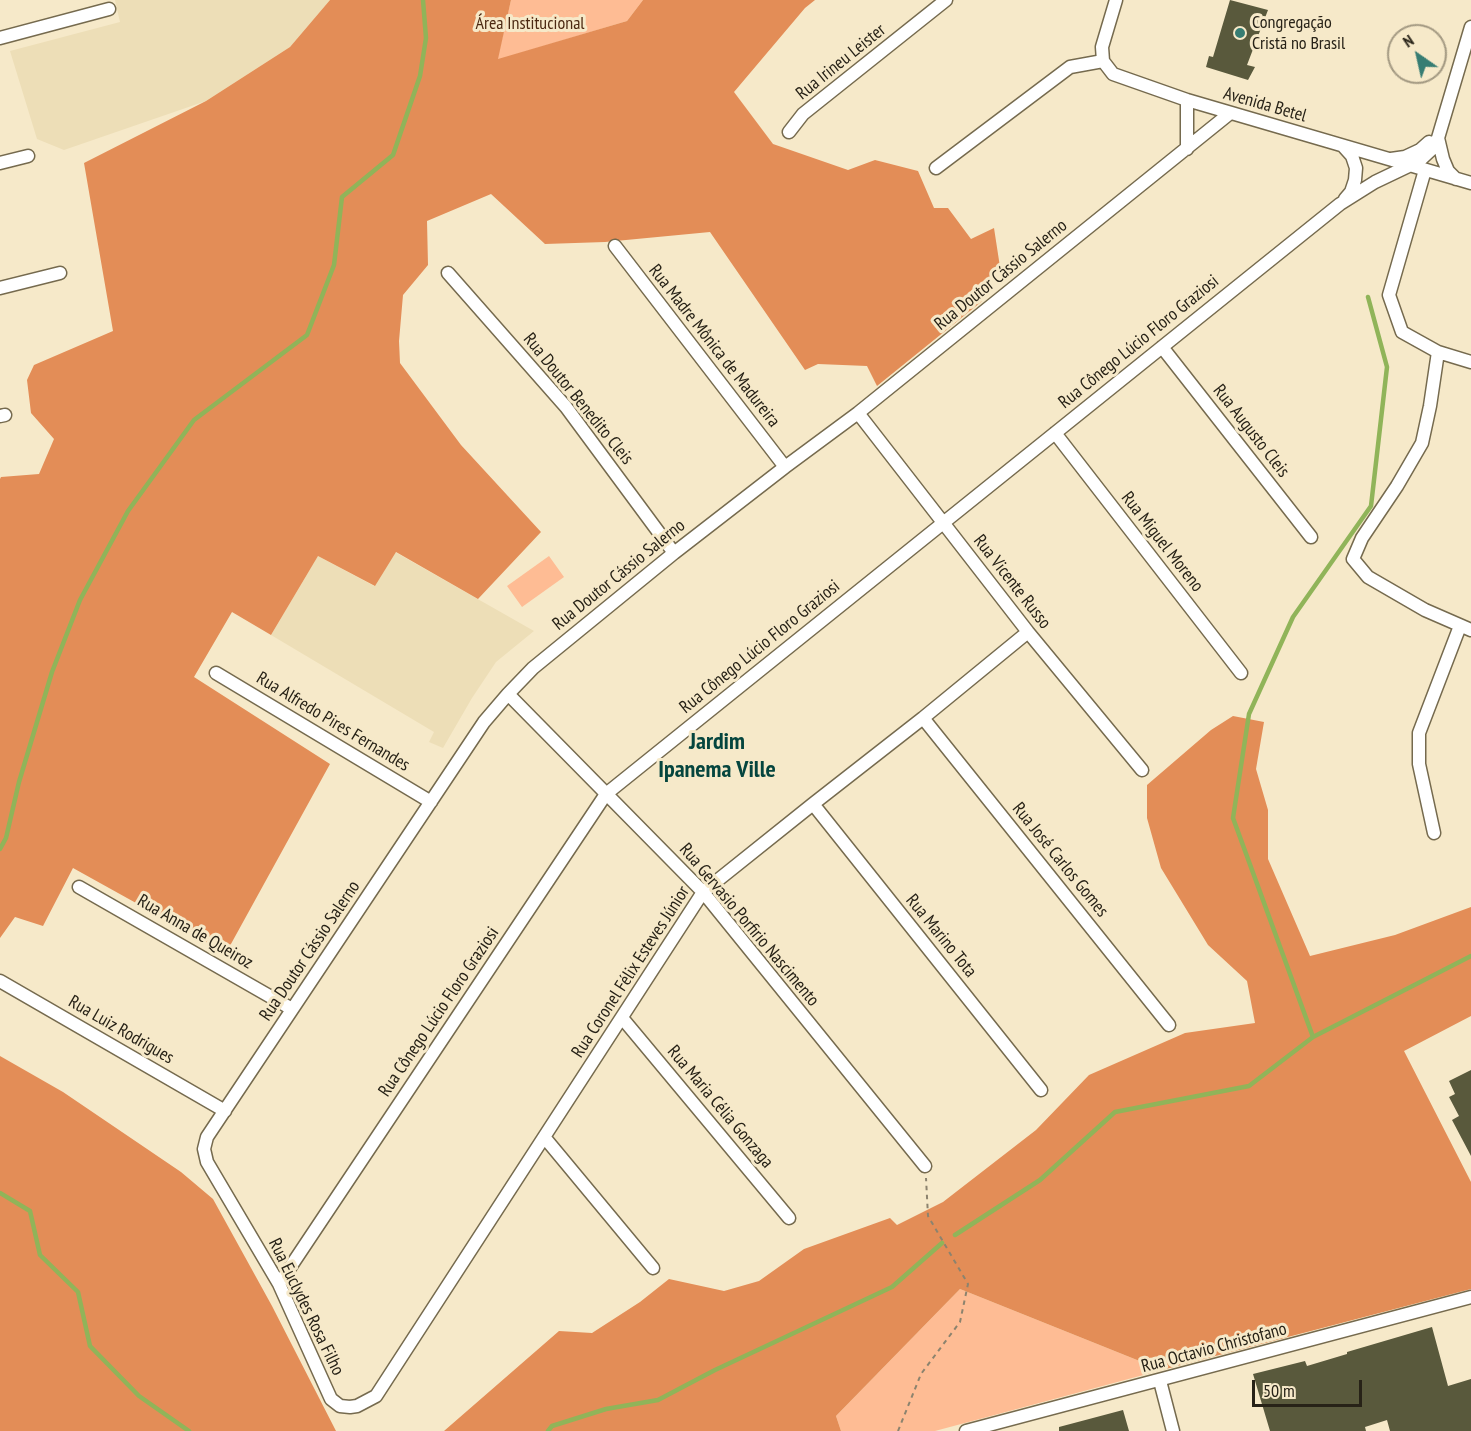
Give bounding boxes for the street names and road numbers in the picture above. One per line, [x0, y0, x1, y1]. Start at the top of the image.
street label: Rua Irineu Leister [792, 19, 890, 105]
street label: Avenida Betel [1221, 83, 1309, 127]
street label: Rua Doutor Cássio Salerno [930, 215, 1072, 335]
street label: Rua Madre Mônica de Madureira [644, 260, 784, 432]
street label: Rua Cônego Lúcio Floro Graziosi [1055, 271, 1223, 413]
street label: Rua Doutor Benedito Cleis [518, 329, 638, 469]
street label: Rua Augusto Cleis [1208, 380, 1294, 482]
street label: Rua Miguel Moreno [1116, 488, 1208, 596]
street label: Rua Doutor Cássio Salerno [548, 515, 690, 635]
street label: Rua Vicente Russo [969, 531, 1055, 633]
street label: Rua Cônego Lúcio Floro Graziosi [676, 576, 844, 718]
street label: Rua Alfredo Pires Fernandes [252, 668, 414, 776]
street label: Rua José Carlos Gomes [1007, 798, 1113, 922]
street label: Rua Gervasio Porfirio Nascimento [675, 839, 823, 1011]
street label: Rua Doutor Cássio Salerno [255, 877, 365, 1025]
street label: Rua Coronel Félix Esteves Júnior [567, 882, 695, 1062]
street label: Rua Anna de Queiroz [133, 890, 257, 974]
street label: Rua Marino Tota [901, 890, 981, 982]
street label: Rua Cônego Lúcio Floro Graziosi [374, 923, 504, 1101]
street label: Rua Luiz Rodrigues [64, 991, 178, 1069]
street label: Rua Maria Célia Gonzaga [662, 1041, 778, 1173]
street label: Rua Euclydes Rosa Filho [264, 1235, 348, 1379]
street label: Rua Octavio Christofano [1139, 1318, 1289, 1378]

